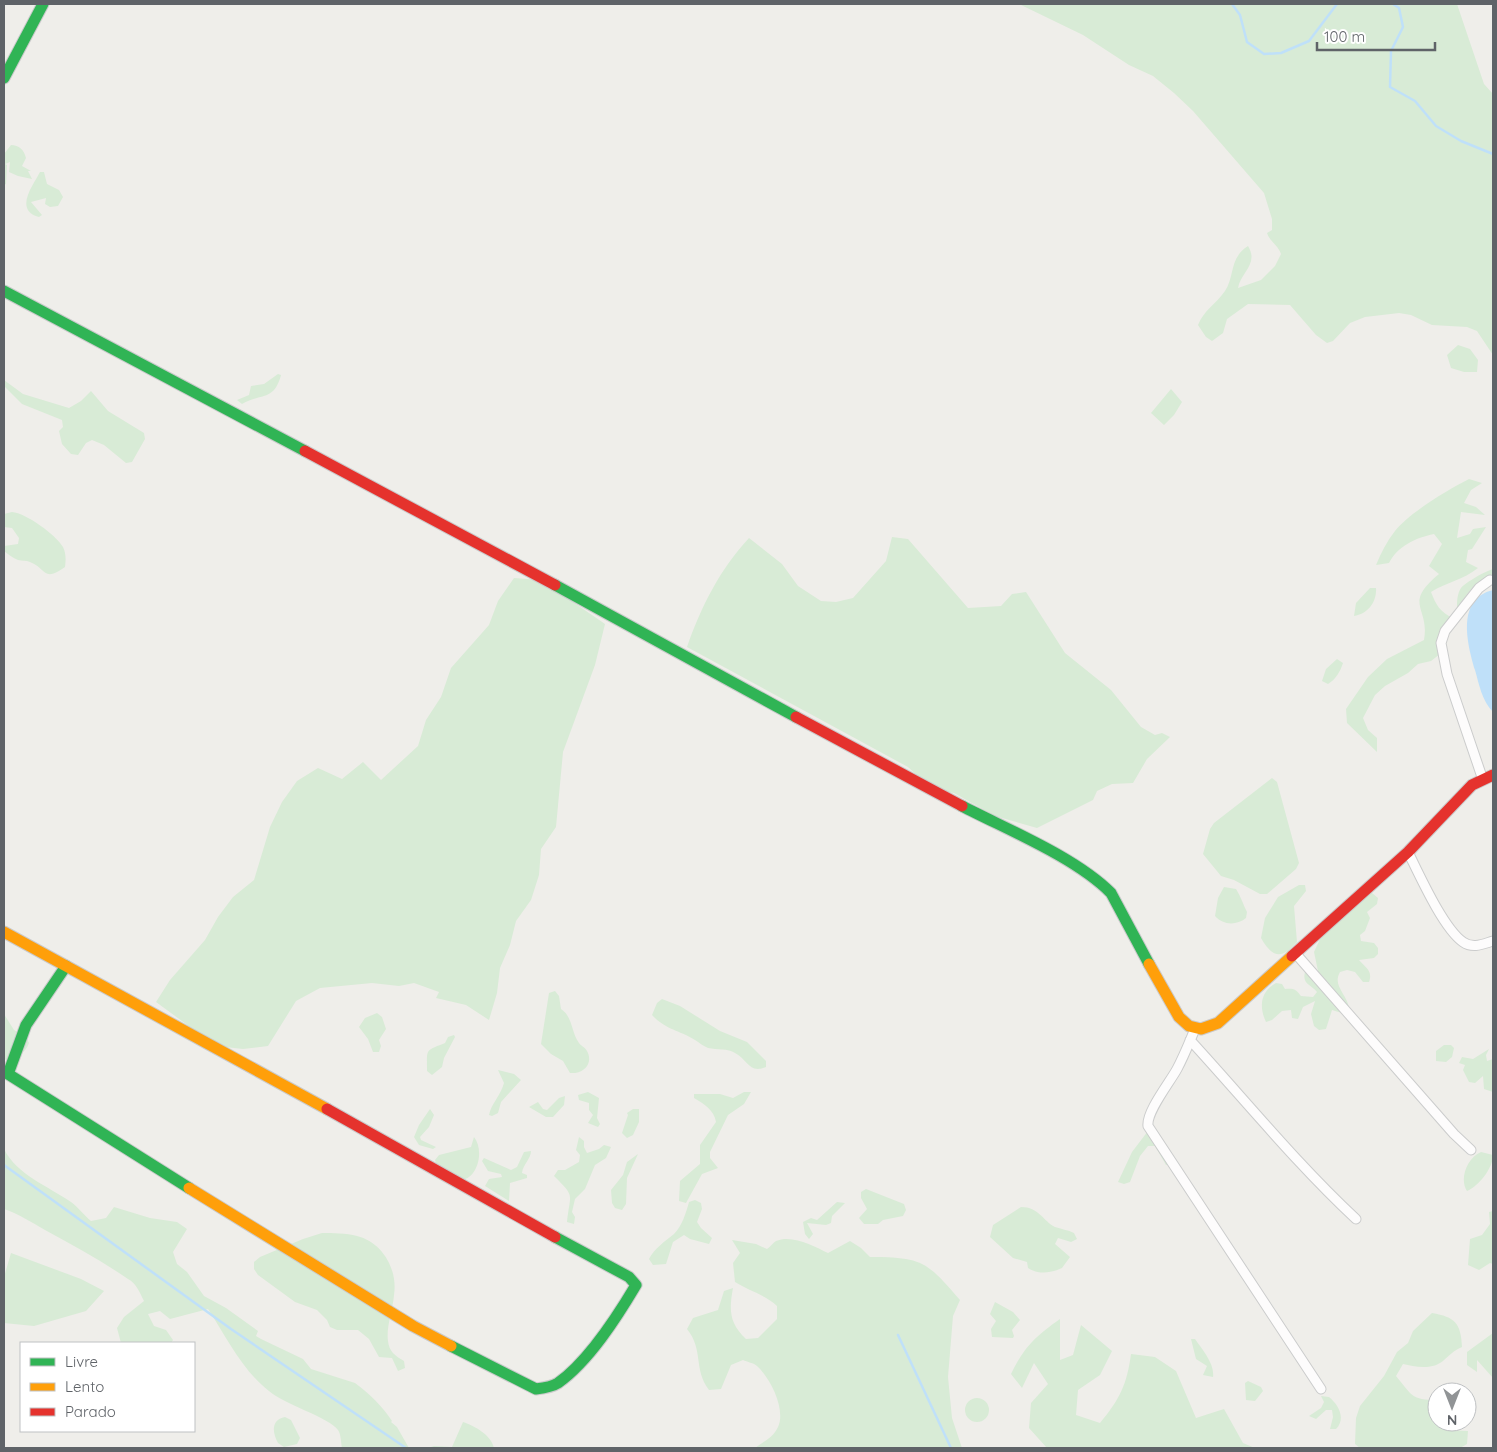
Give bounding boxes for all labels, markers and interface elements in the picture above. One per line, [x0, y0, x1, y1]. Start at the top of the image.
scale bar [1317, 20, 1434, 52]
text: 100 m [1324, 27, 1365, 46]
legend [20, 1342, 195, 1432]
text: Livre [65, 1352, 98, 1371]
text: Lento [65, 1377, 104, 1396]
north arrow [1427, 1382, 1477, 1432]
text: Parado [65, 1402, 116, 1421]
text: N [1447, 1411, 1457, 1429]

